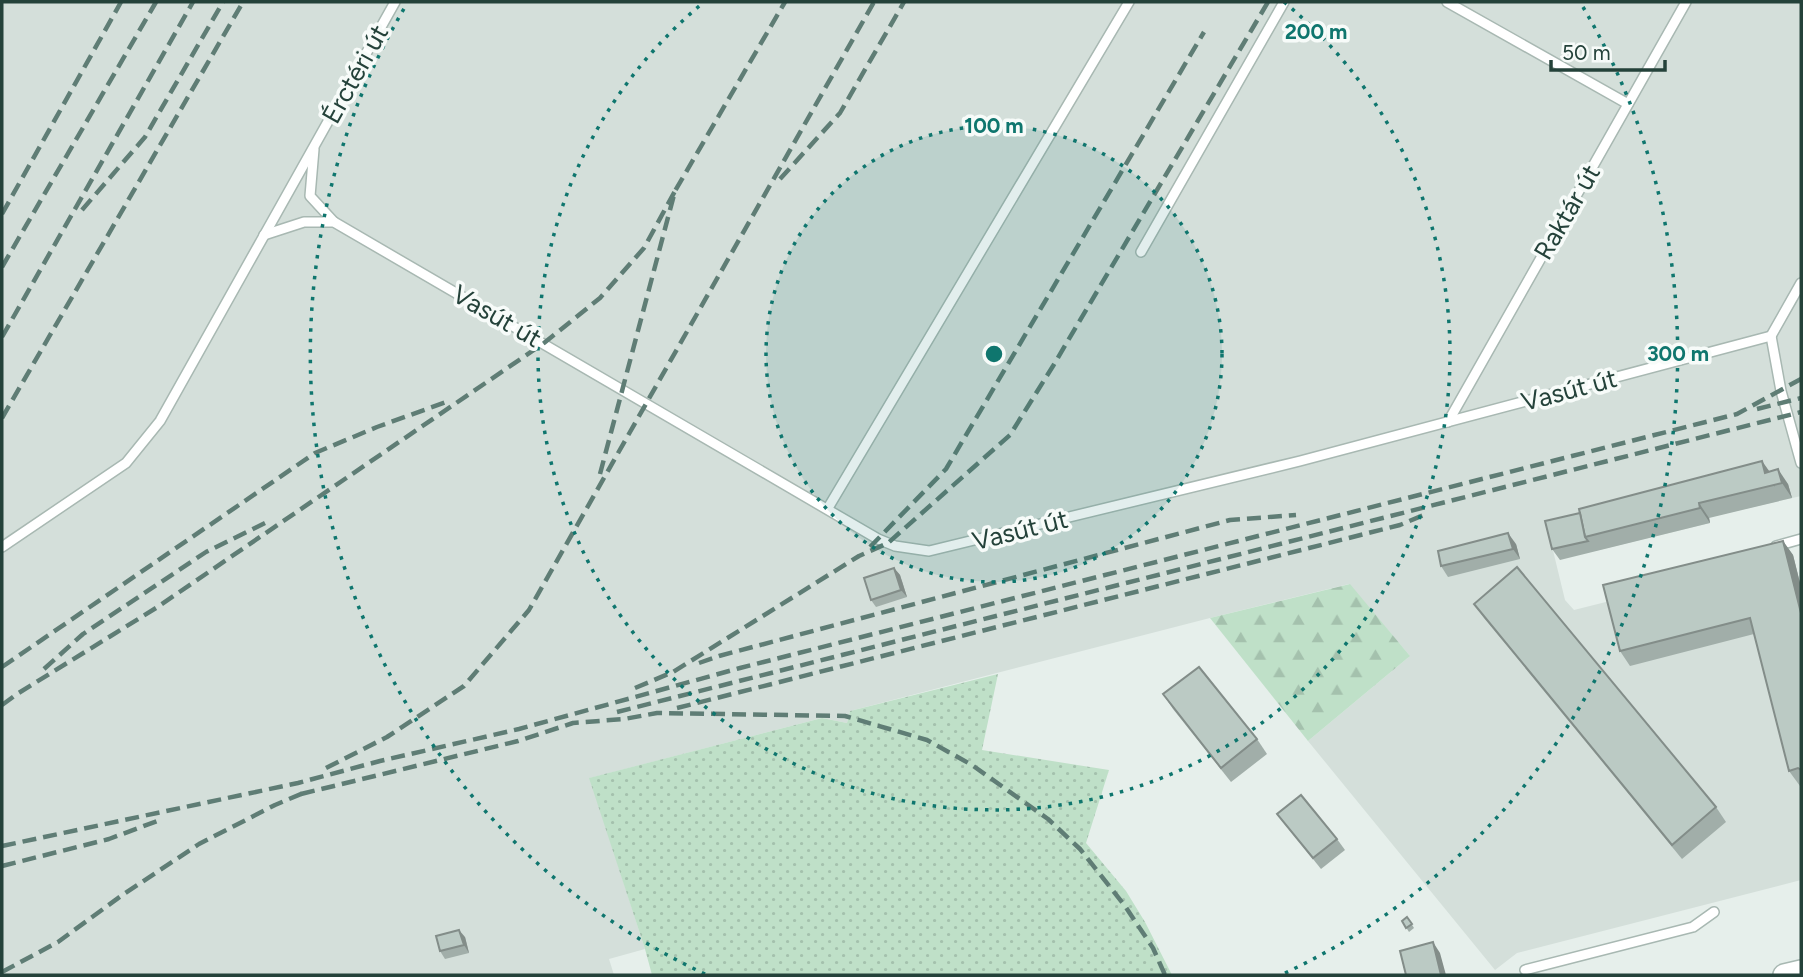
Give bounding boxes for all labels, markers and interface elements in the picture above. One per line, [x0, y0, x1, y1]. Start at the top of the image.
street label: Érctéri út [315, 19, 395, 129]
text: 200 m [1285, 19, 1347, 44]
scale bar [1551, 28, 1665, 72]
text: 50 m [1562, 40, 1611, 65]
text: 100 m [964, 113, 1024, 138]
street label: Raktár út [1527, 159, 1607, 265]
street label: Vasút út [447, 278, 547, 354]
text: 300 m [1647, 341, 1709, 366]
centre of rings [982, 342, 1006, 366]
street label: Vasút út [1518, 362, 1620, 418]
street label: Vasút út [969, 503, 1071, 557]

